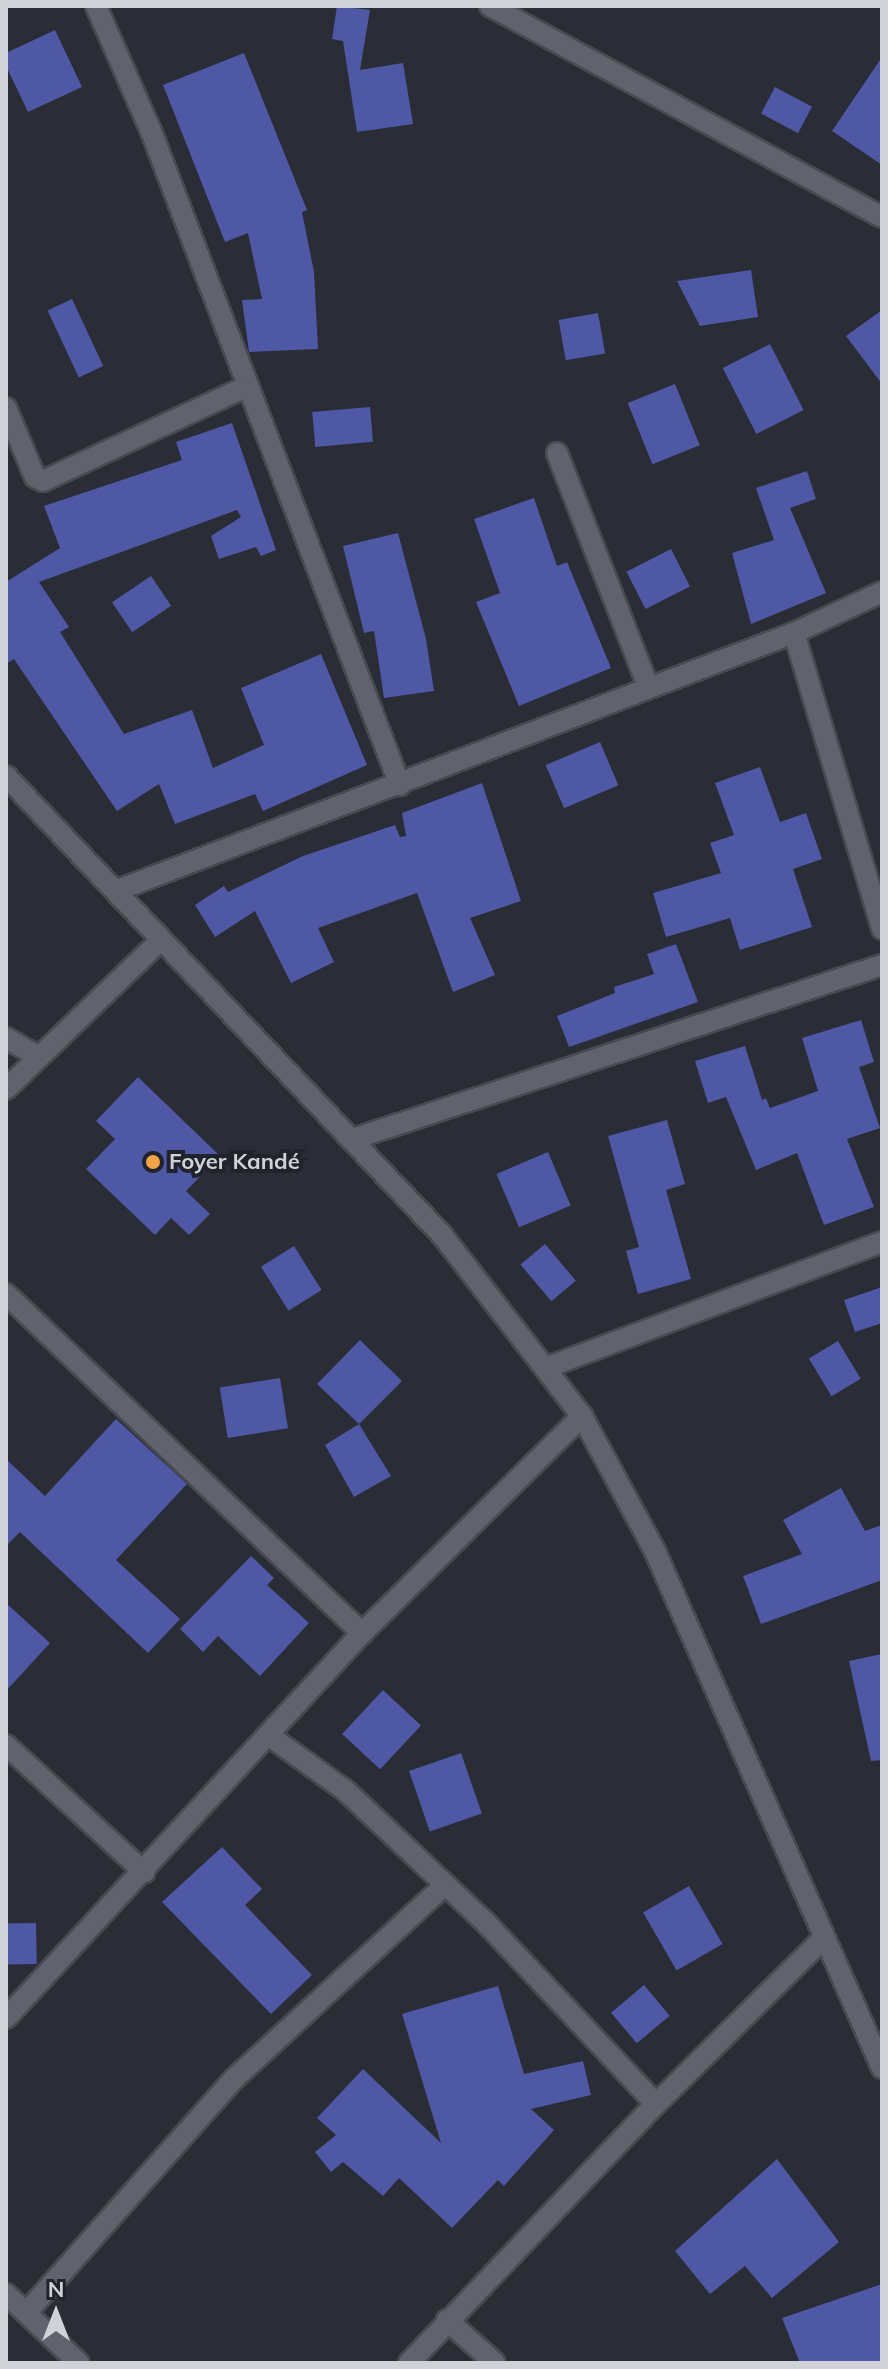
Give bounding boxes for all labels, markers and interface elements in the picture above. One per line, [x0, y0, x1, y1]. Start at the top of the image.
place label: Foyer Kandé [169, 1149, 300, 1175]
marker: Foyer Kandé [144, 1153, 162, 1171]
north arrow [16, 2273, 96, 2353]
text: N [48, 2275, 64, 2303]

